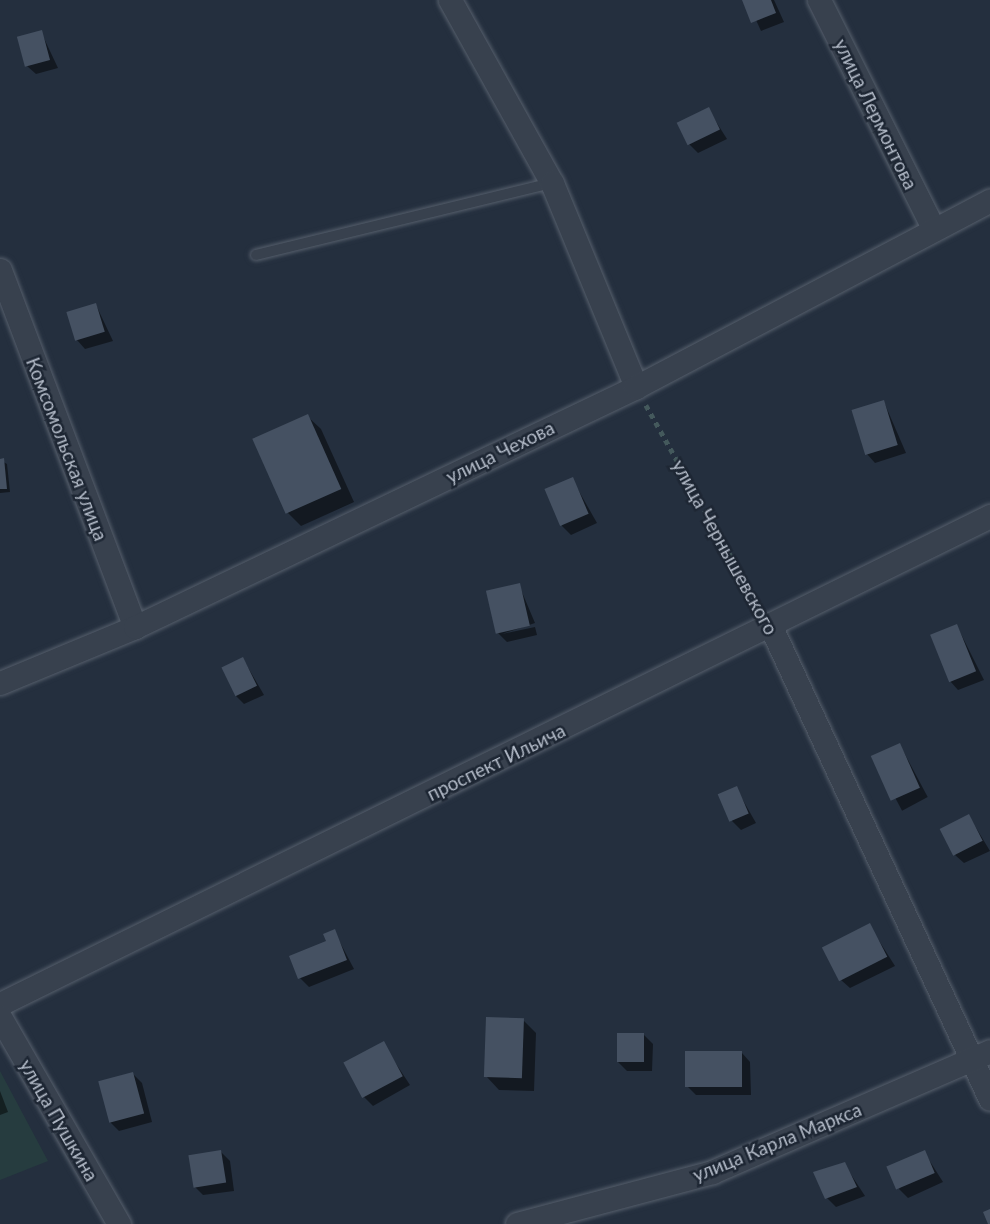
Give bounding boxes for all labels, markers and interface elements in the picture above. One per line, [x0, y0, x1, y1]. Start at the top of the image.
street label: улица Лермонтова [830, 35, 922, 193]
street label: Комсомольская улица [22, 354, 112, 544]
street label: улица Чехова [442, 416, 558, 488]
street label: улица Чернышевского [667, 455, 783, 639]
street label: проспект Ильича [423, 719, 569, 805]
street label: улица Пушкина [15, 1055, 103, 1185]
street label: улица Карла Маркса [689, 1098, 865, 1186]

